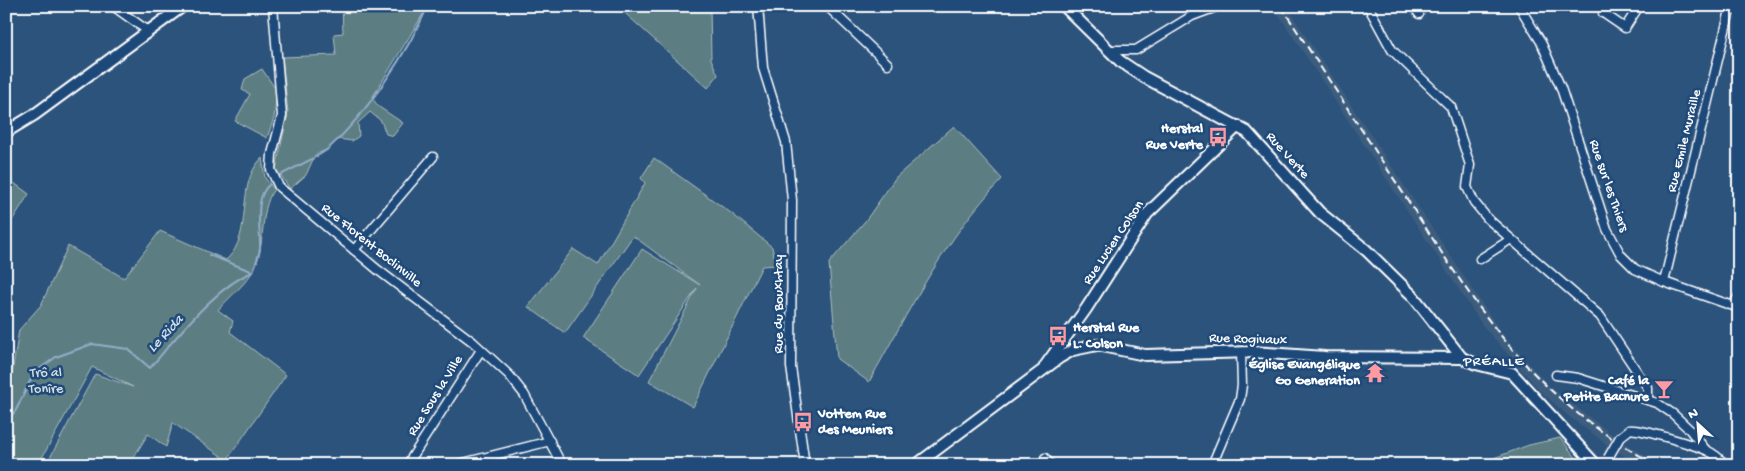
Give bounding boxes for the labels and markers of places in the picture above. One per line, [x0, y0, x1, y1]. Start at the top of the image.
place label: Herstal Rue Verte [1145, 121, 1204, 154]
bus stop icon: Herstal Rue Verte [1207, 126, 1229, 148]
place label: Herstal Rue L. Colson [1073, 320, 1140, 353]
bus stop icon: Herstal Rue L. Colson [1047, 325, 1069, 347]
place label: Église Evangélique Go Generation [1249, 357, 1361, 390]
temple icon: Église Evangélique Go Generation [1364, 362, 1386, 384]
place label: Café la Petite Bacnure [1563, 373, 1650, 406]
bar icon: Café la Petite Bacnure [1653, 378, 1675, 400]
place label: Vottem Rue des Meuniers [817, 406, 893, 439]
bus stop icon: Vottem Rue des Meuniers [792, 411, 814, 433]

